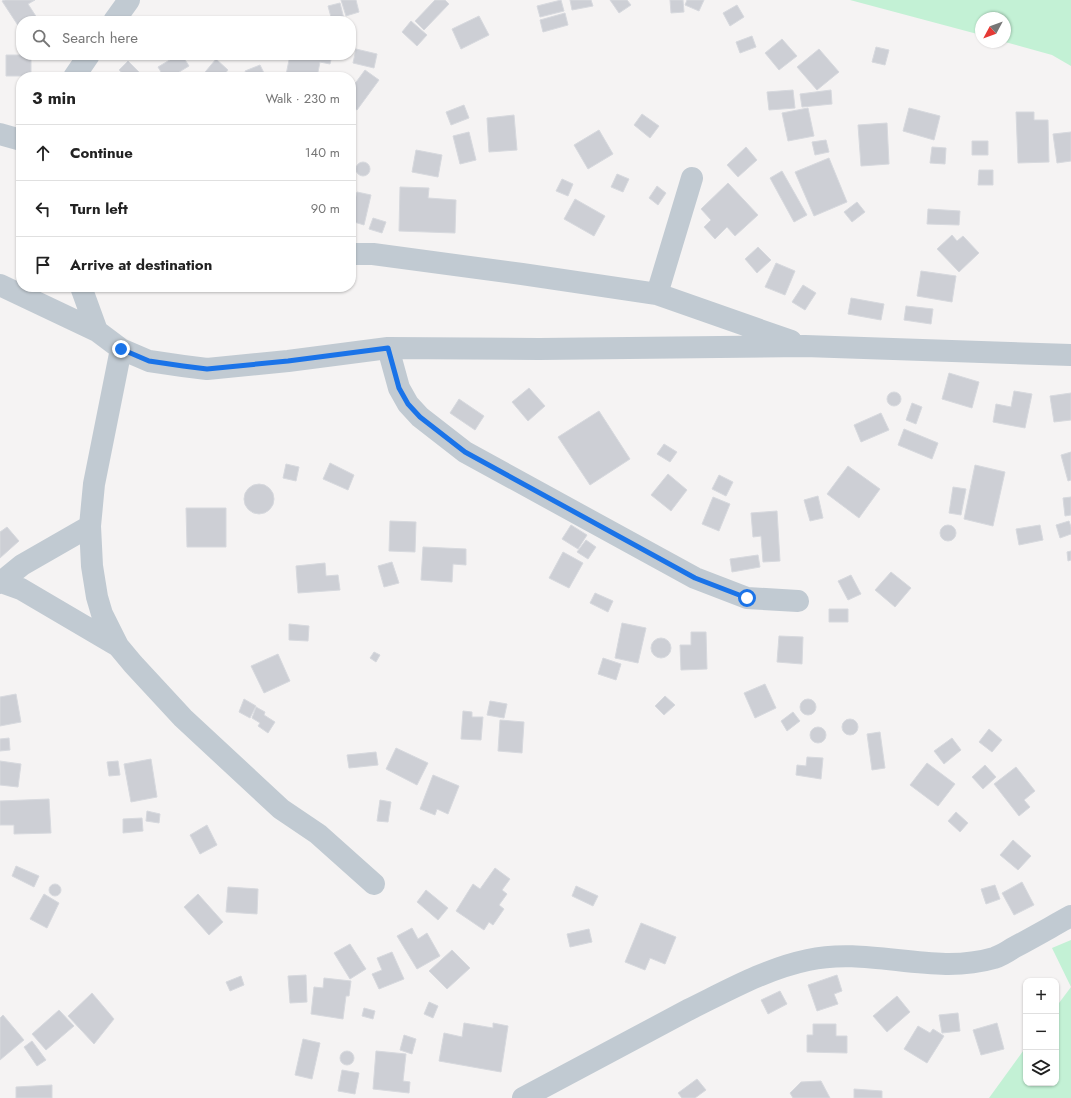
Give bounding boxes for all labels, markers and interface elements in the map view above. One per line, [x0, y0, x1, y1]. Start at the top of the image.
north arrow [975, 12, 1011, 48]
search box [16, 16, 356, 60]
icon: search [30, 27, 52, 49]
text: Search here [62, 27, 138, 49]
text: 3 min [32, 86, 76, 110]
text: Walk · 230 m [265, 89, 340, 108]
icon: ahead [32, 142, 54, 164]
text: Continue [70, 142, 133, 164]
text: 140 m [305, 143, 340, 162]
icon: left [32, 198, 54, 220]
text: Turn left [70, 198, 128, 220]
text: 90 m [311, 199, 340, 218]
icon: arrive [32, 254, 54, 276]
text: Arrive at destination [70, 254, 212, 276]
route end [112, 340, 130, 358]
route start [738, 589, 756, 607]
map controls [1023, 978, 1059, 1086]
button: + [1023, 978, 1059, 1014]
button: − [1023, 1014, 1059, 1050]
button: layers [1023, 1050, 1059, 1086]

